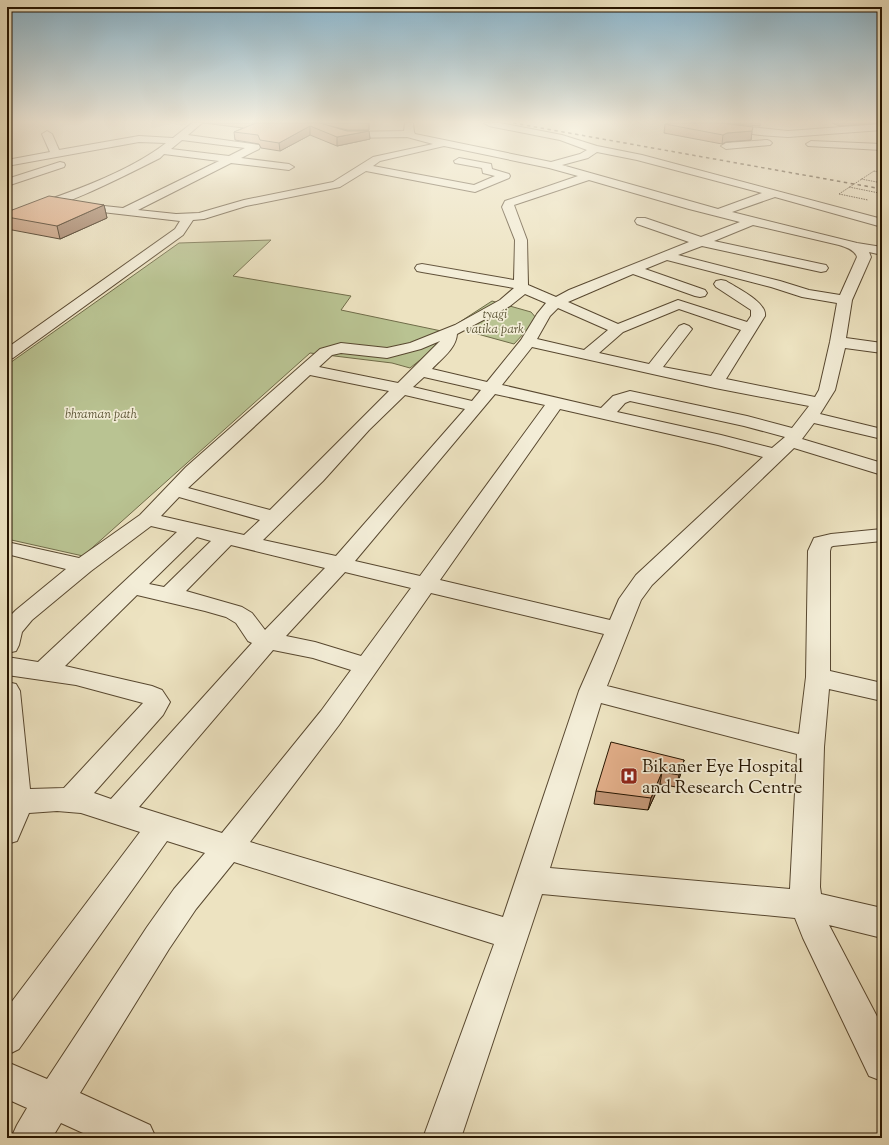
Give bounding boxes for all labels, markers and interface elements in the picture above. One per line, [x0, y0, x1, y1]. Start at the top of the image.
park label: tyagi vatika park [466, 306, 524, 339]
park label: bhraman path [65, 406, 138, 424]
place label: Bikaner Eye Hospital and Research Centre [642, 755, 803, 802]
hospital icon: Bikaner Eye Hospital and Research Centre [619, 766, 639, 786]

